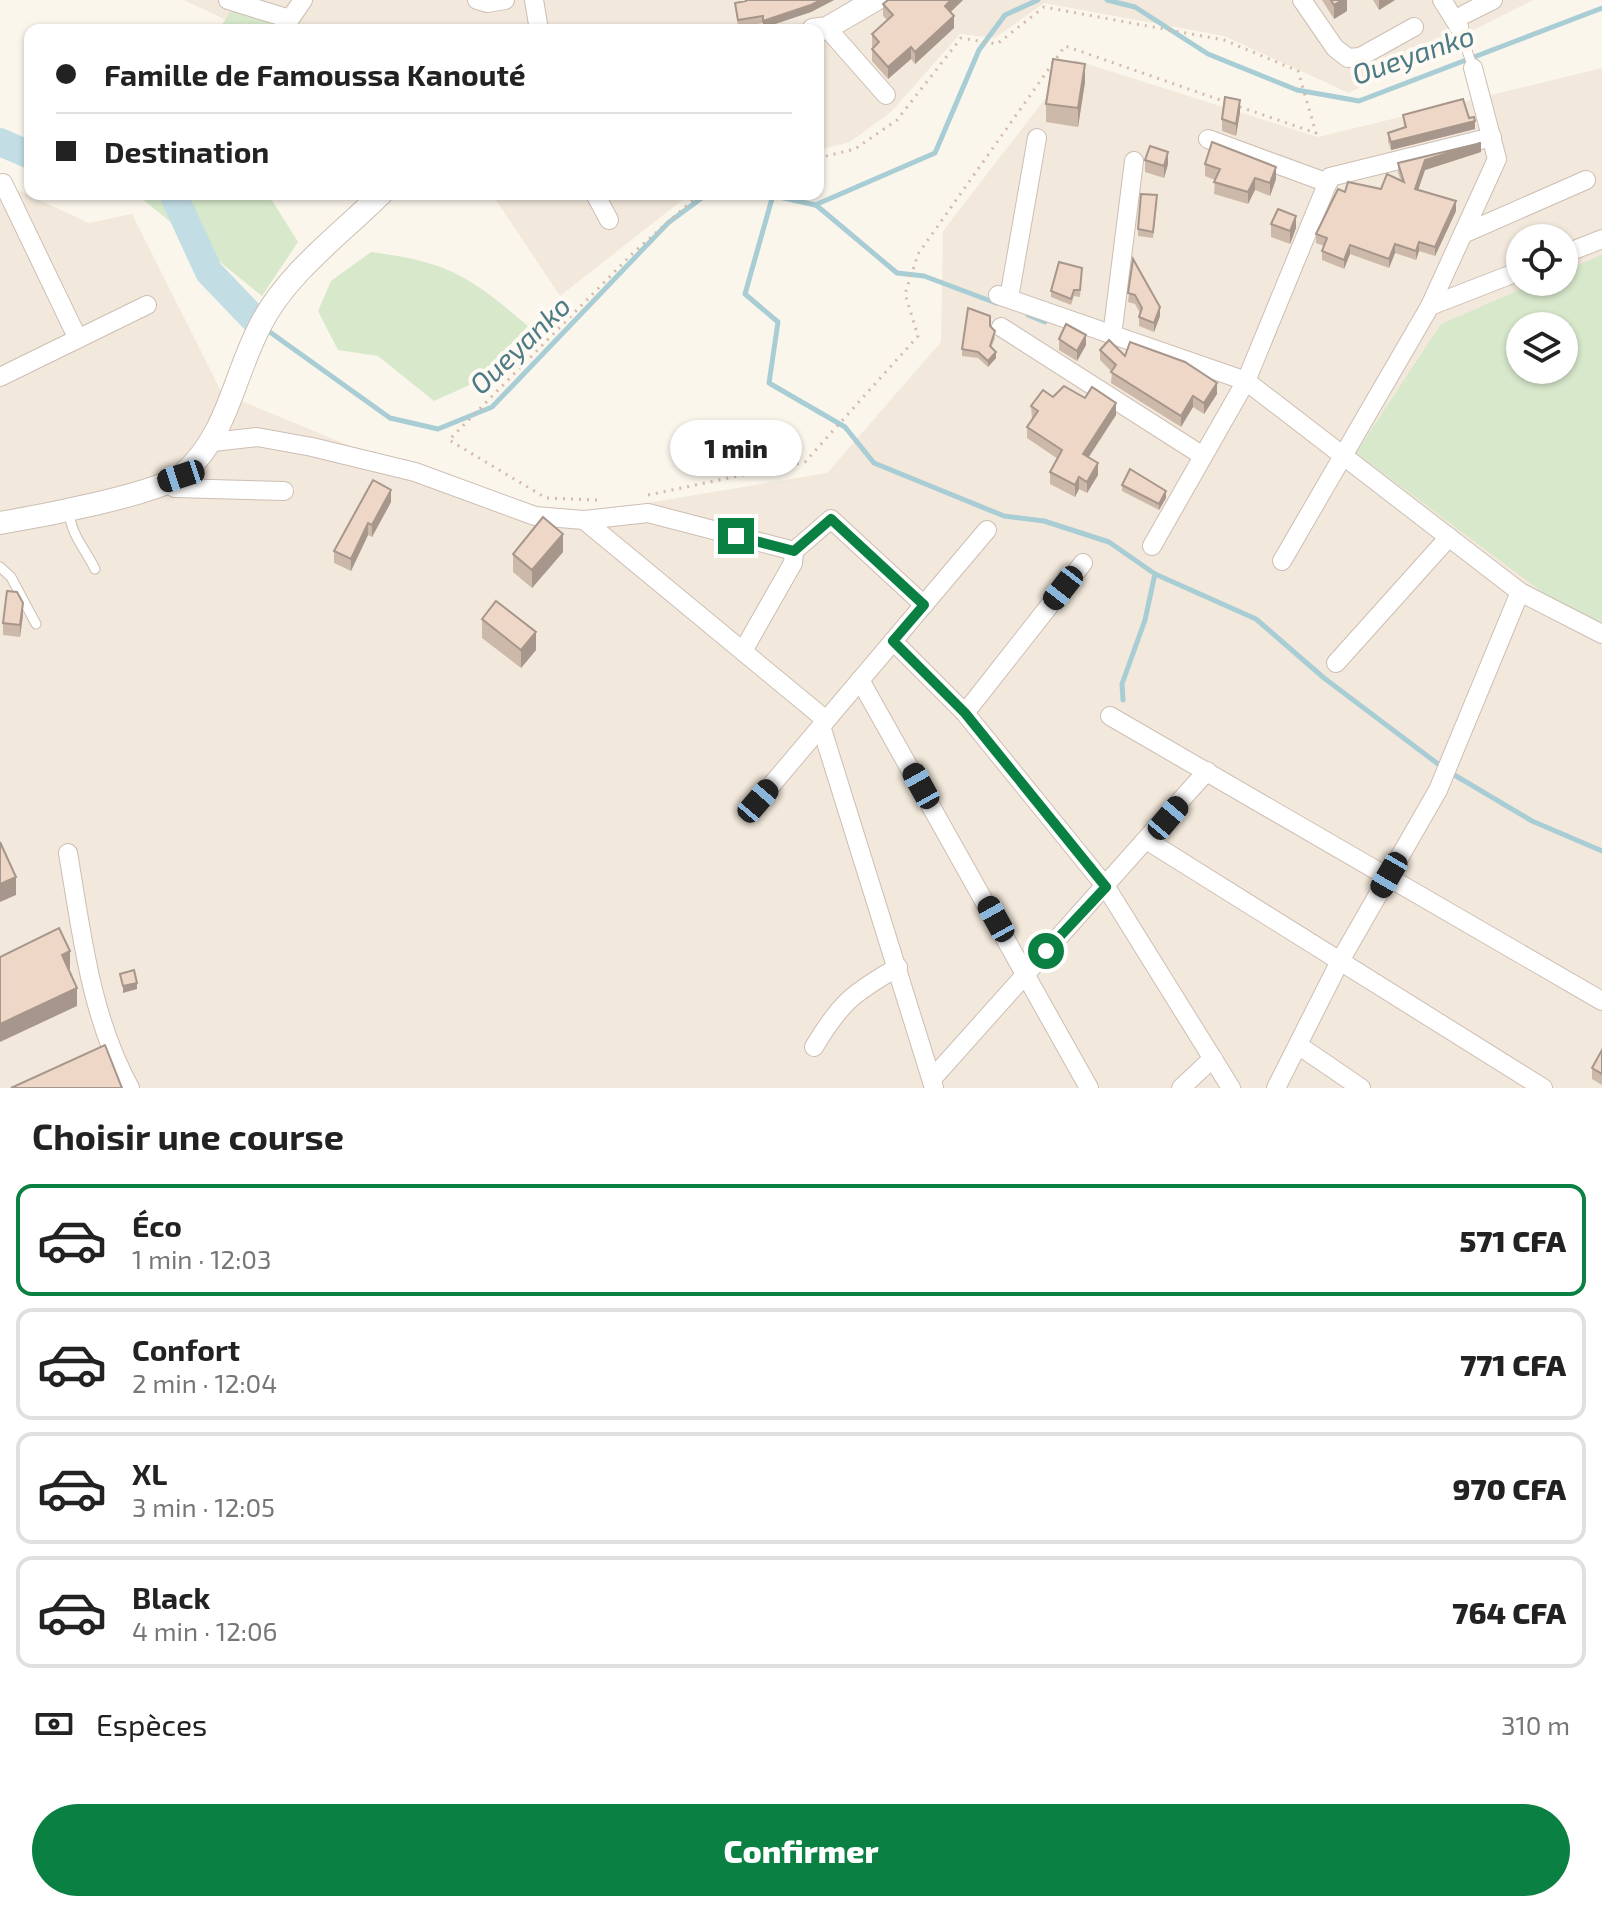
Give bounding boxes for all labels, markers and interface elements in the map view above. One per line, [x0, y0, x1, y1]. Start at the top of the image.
water label: Oueyanko [1347, 17, 1478, 91]
text: Famille de Famoussa Kanouté [104, 56, 526, 92]
text: Destination [104, 133, 269, 169]
map controls [1506, 224, 1578, 384]
button: locate [1506, 224, 1578, 296]
water label: Oueyanko [462, 288, 577, 401]
button: layers [1506, 312, 1578, 384]
callout: 1 min [670, 420, 802, 476]
text: 1 min [704, 432, 768, 463]
car [154, 457, 208, 495]
route end [718, 518, 754, 554]
car [1039, 562, 1087, 614]
car [899, 759, 943, 813]
car [733, 775, 783, 827]
car [1143, 792, 1193, 844]
car [1367, 848, 1411, 902]
car [974, 892, 1018, 946]
route start [1028, 933, 1064, 969]
text: Choisir une course [32, 1114, 344, 1157]
icon: car [36, 1204, 108, 1276]
text: Éco [132, 1207, 182, 1243]
text: 571 CFA [1459, 1222, 1566, 1258]
text: 1 min · 12:03 [132, 1243, 271, 1274]
icon: car [36, 1328, 108, 1400]
text: Confort [132, 1331, 240, 1367]
text: 771 CFA [1460, 1346, 1566, 1382]
text: 2 min · 12:04 [132, 1367, 277, 1398]
icon: car [36, 1452, 108, 1524]
text: XL [132, 1455, 167, 1491]
text: 970 CFA [1452, 1470, 1566, 1506]
text: 3 min · 12:05 [132, 1491, 275, 1522]
icon: car [36, 1576, 108, 1648]
text: Black [132, 1579, 210, 1615]
text: 764 CFA [1452, 1594, 1566, 1630]
text: 4 min · 12:06 [132, 1615, 278, 1646]
icon: cash [32, 1702, 76, 1746]
text: Espèces [96, 1706, 207, 1742]
text: 310 m [1501, 1709, 1570, 1740]
button: Confirmer [32, 1804, 1570, 1896]

